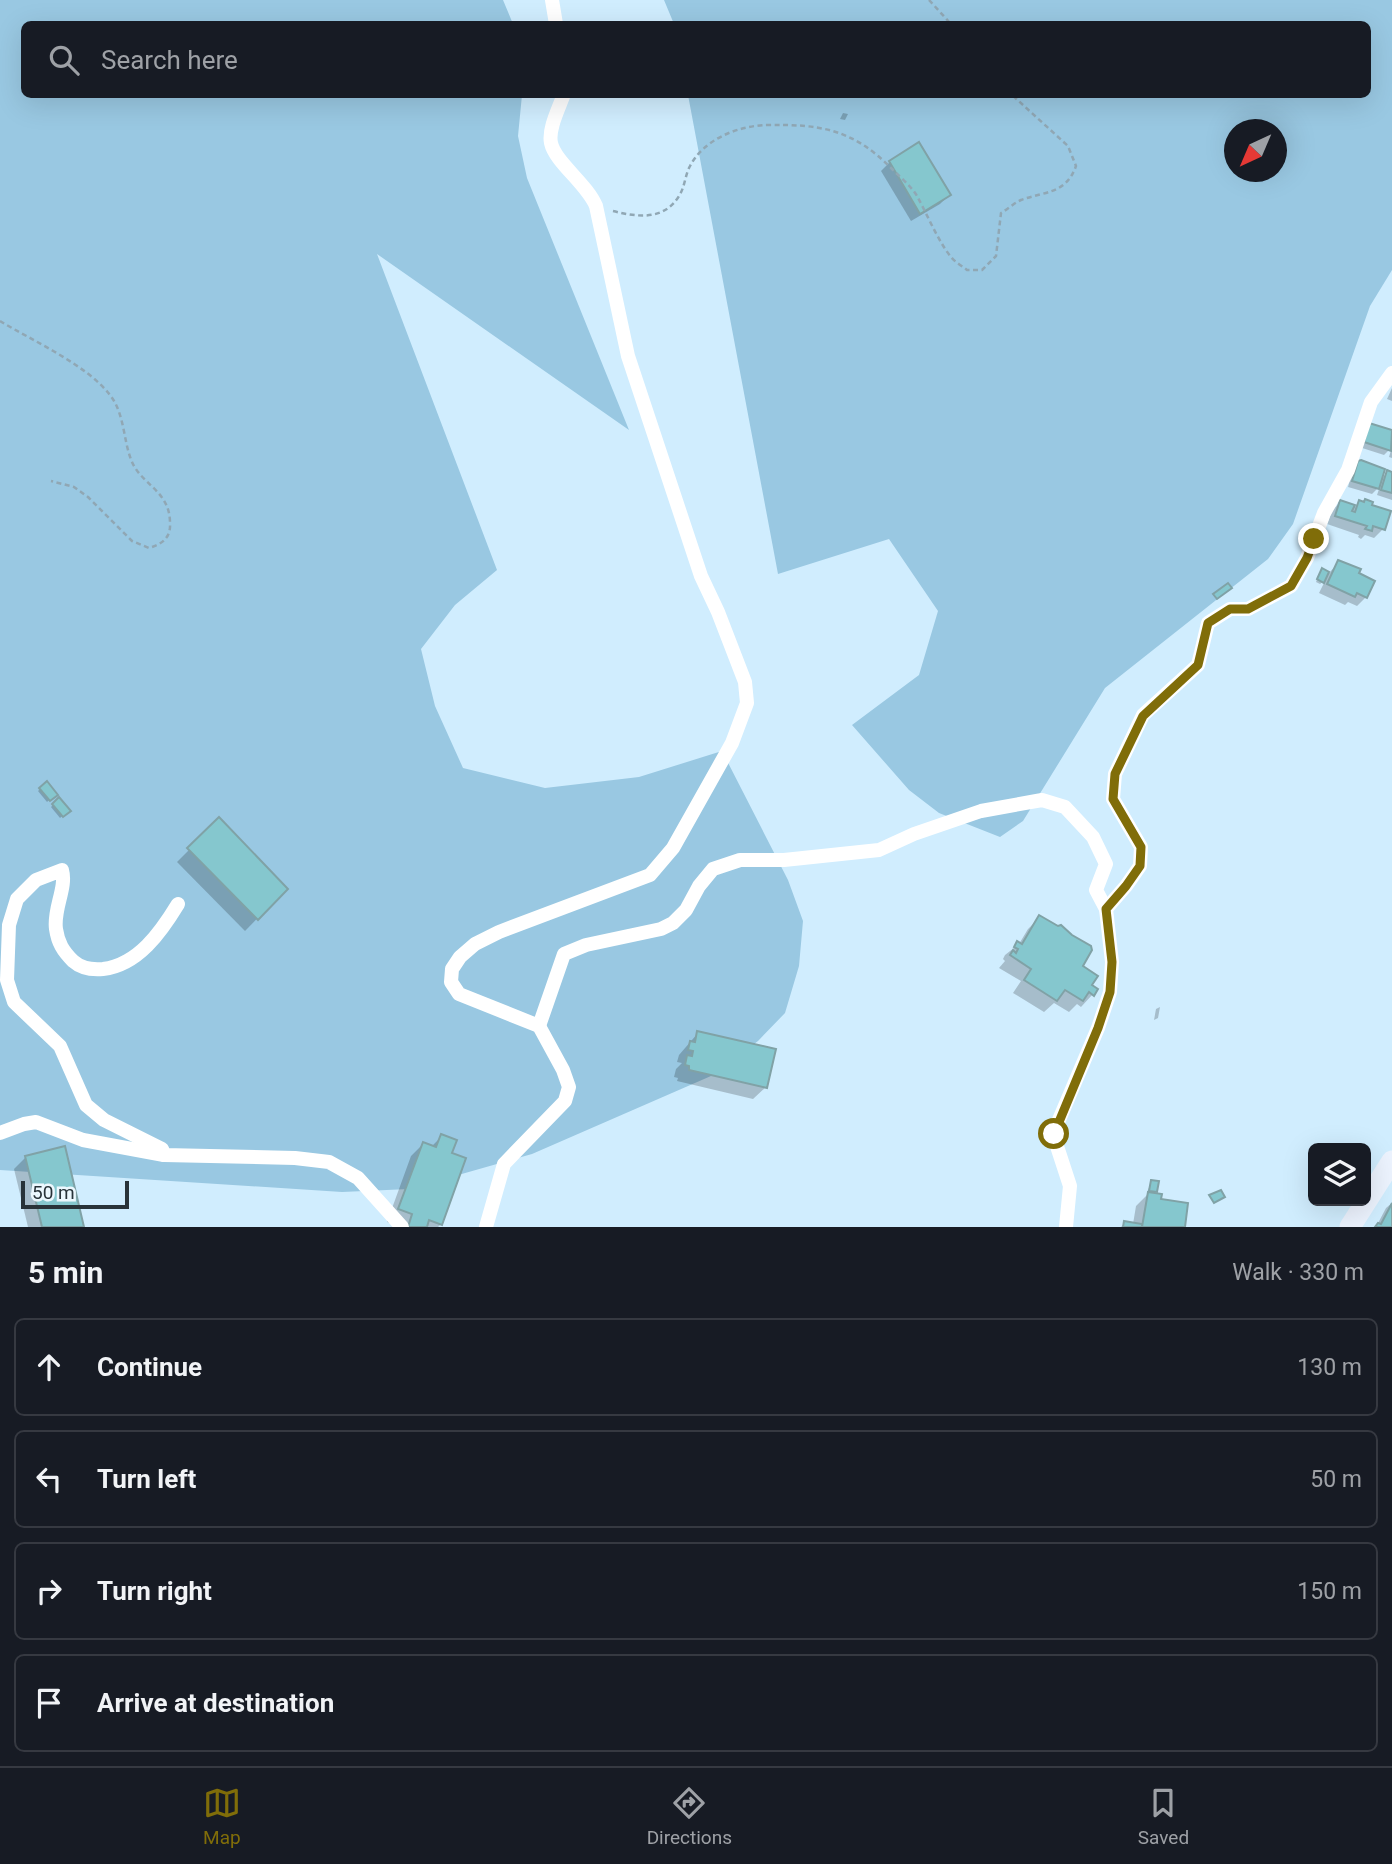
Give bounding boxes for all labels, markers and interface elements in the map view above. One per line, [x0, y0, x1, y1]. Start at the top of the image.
search box [21, 21, 1371, 98]
icon: search [45, 41, 83, 79]
text: Search here [101, 45, 238, 75]
north arrow [1224, 119, 1287, 182]
route end [1298, 523, 1329, 554]
route start [1038, 1118, 1069, 1149]
map controls [1308, 1143, 1371, 1206]
button: layers [1308, 1143, 1371, 1206]
scale bar [21, 1178, 130, 1210]
text: 50 m [32, 1181, 75, 1204]
text: 5 min [28, 1255, 103, 1290]
text: Walk · 330 m [1232, 1259, 1364, 1286]
icon: ahead [30, 1348, 68, 1386]
text: Continue [97, 1352, 202, 1382]
text: 130 m [1297, 1354, 1362, 1381]
icon: left [30, 1460, 68, 1498]
text: Turn left [97, 1464, 196, 1494]
text: 50 m [1310, 1466, 1362, 1493]
icon: right [30, 1572, 68, 1610]
text: Turn right [97, 1576, 212, 1606]
text: 150 m [1297, 1578, 1362, 1605]
icon: arrive [30, 1684, 68, 1722]
text: Arrive at destination [97, 1688, 334, 1718]
tab: Map [203, 1784, 241, 1849]
tab: Directions [647, 1784, 732, 1849]
tab: Saved [1138, 1784, 1189, 1849]

